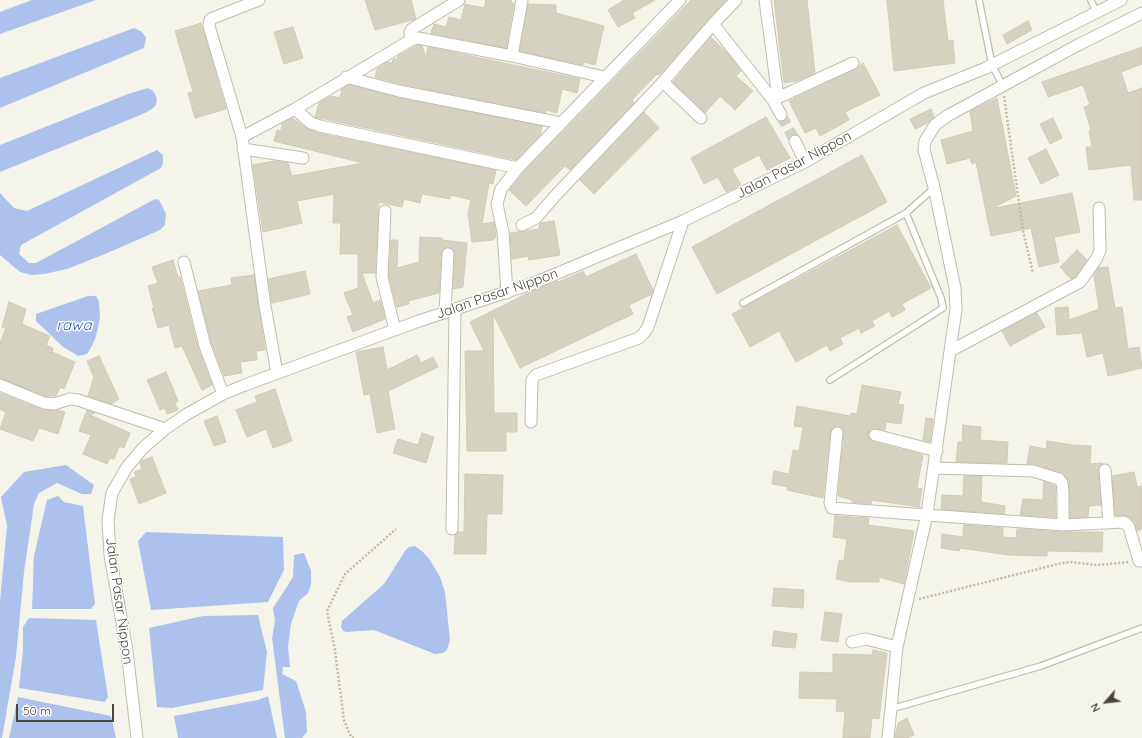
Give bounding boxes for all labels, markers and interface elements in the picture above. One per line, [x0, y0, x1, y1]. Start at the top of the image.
street label: Jalan Pasar Nippon [734, 128, 854, 202]
street label: Jalan Pasar Nippon [434, 265, 560, 323]
water label: rawa [56, 316, 92, 334]
street label: Jalan Pasar Nippon [102, 536, 136, 666]
north arrow [1086, 682, 1126, 722]
scale bar [18, 696, 116, 722]
text: N [1087, 701, 1103, 714]
text: 50 m [23, 703, 51, 718]

